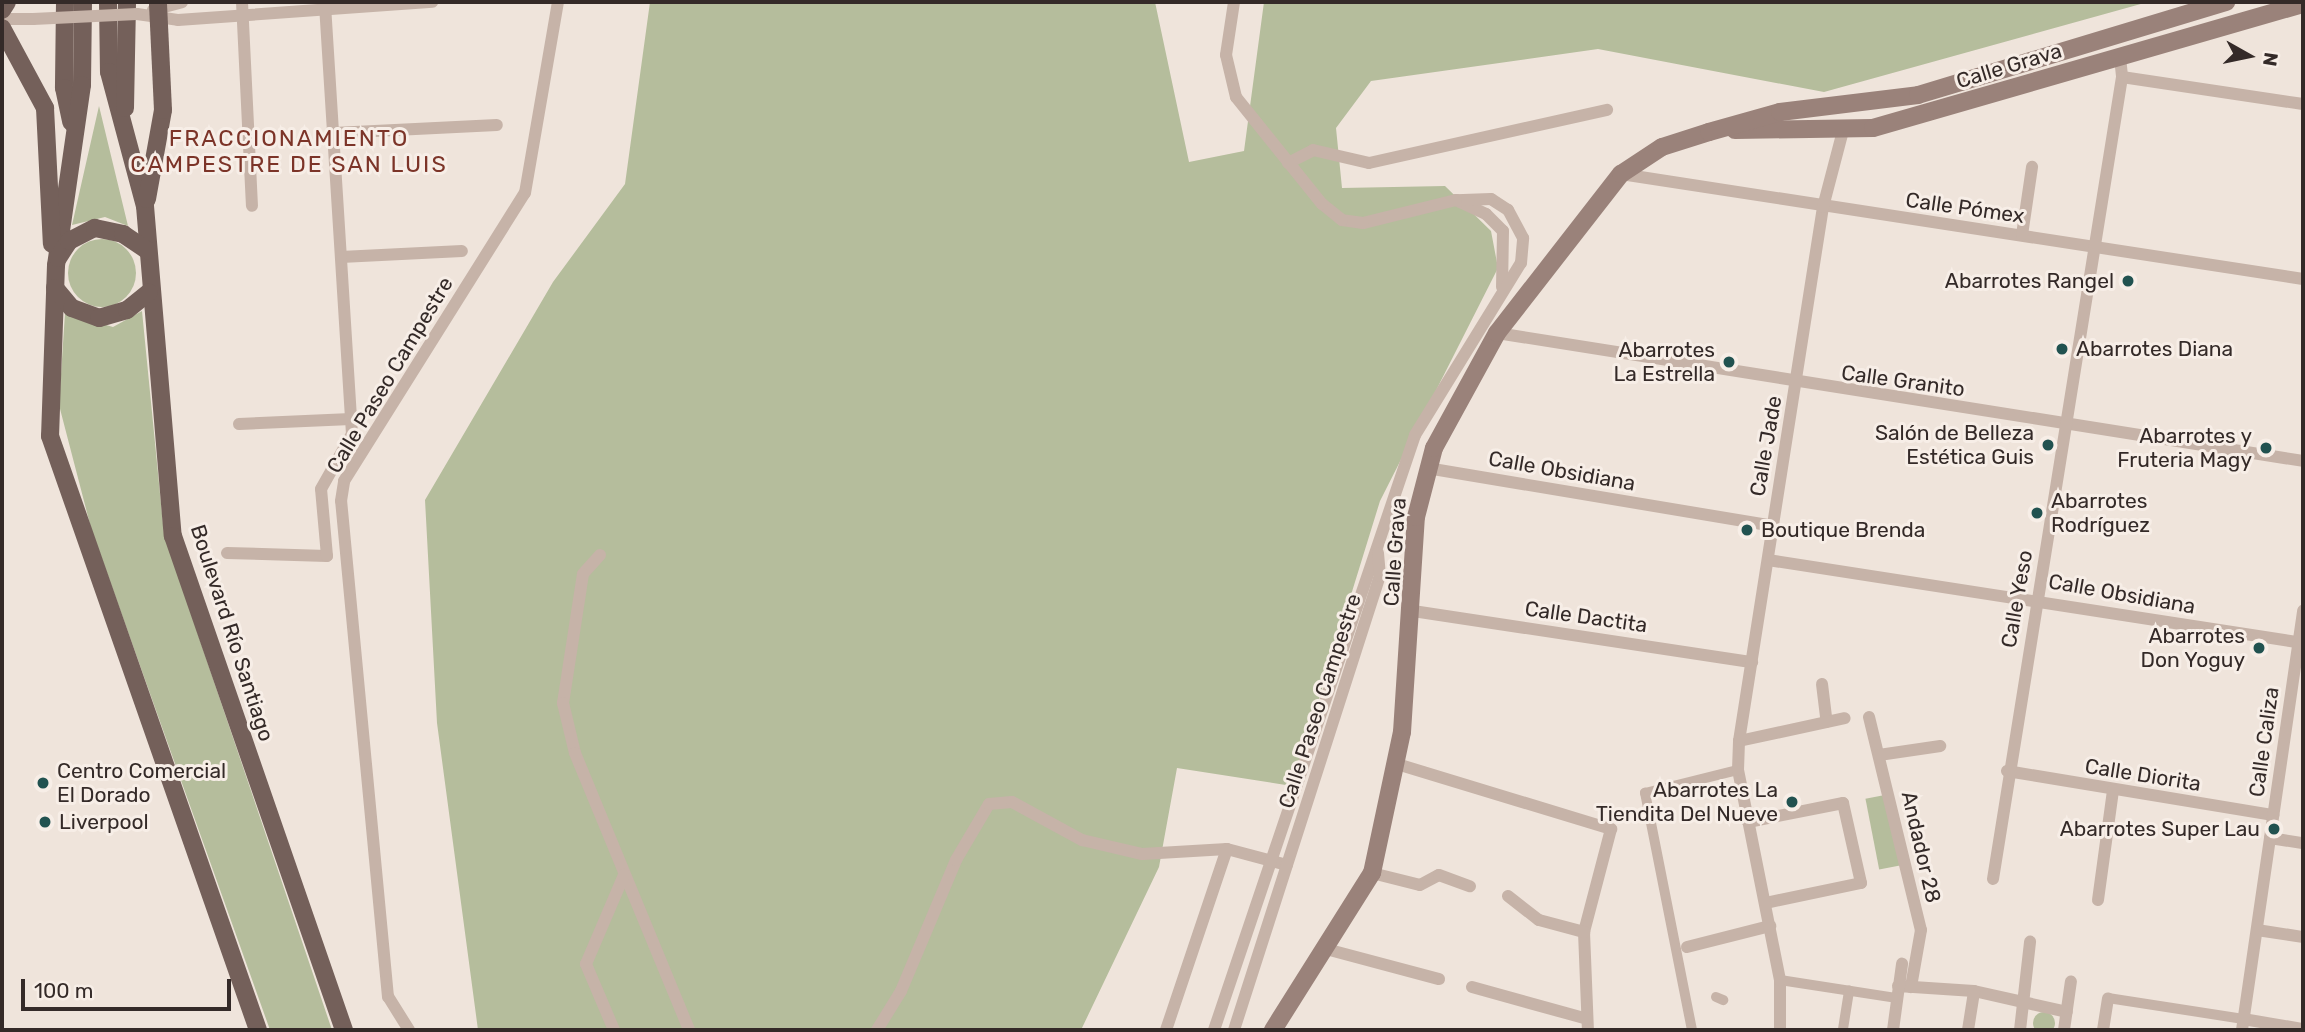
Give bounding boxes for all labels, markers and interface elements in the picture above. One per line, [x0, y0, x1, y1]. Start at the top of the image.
north arrow [2214, 21, 2284, 91]
street label: Calle Grava [1953, 38, 2065, 94]
text: N [2258, 51, 2283, 68]
district label: FRACCIONAMIENTO CAMPESTRE DE SAN LUIS [133, 124, 445, 178]
street label: Calle Pómex [1904, 187, 2026, 229]
place label: Abarrotes Rangel [1945, 268, 2114, 294]
street label: Calle Paseo Campestre [321, 272, 459, 478]
marker: Abarrotes Rangel [2120, 273, 2136, 289]
place label: Abarrotes Diana [2076, 336, 2233, 362]
place label: Abarrotes La Estrella [1613, 337, 1715, 387]
marker: Abarrotes Diana [2054, 341, 2070, 357]
marker: Abarrotes La Estrella [1721, 354, 1737, 370]
street label: Calle Granito [1840, 360, 1966, 402]
street label: Calle Jade [1745, 394, 1787, 498]
place label: Salón de Belleza Estética Guis [1875, 420, 2034, 470]
place label: Abarrotes y Fruteria Magy [2117, 423, 2252, 473]
marker: Salón de Belleza Estética Guis [2040, 437, 2056, 453]
marker: Abarrotes y Fruteria Magy [2258, 440, 2274, 456]
street label: Calle Obsidiana [1487, 446, 1637, 496]
place label: Abarrotes Rodríguez [2051, 488, 2150, 538]
street label: Calle Grava [1379, 497, 1411, 607]
marker: Abarrotes Rodríguez [2029, 505, 2045, 521]
place label: Boutique Brenda [1761, 517, 1925, 543]
street label: Boulevard Río Santiago [185, 522, 279, 744]
marker: Boutique Brenda [1739, 522, 1755, 538]
street label: Calle Yeso [1996, 548, 2038, 650]
street label: Calle Obsidiana [2047, 569, 2197, 619]
street label: Calle Paseo Campestre [1273, 590, 1367, 812]
street label: Calle Dactita [1523, 596, 1649, 638]
place label: Abarrotes Don Yoguy [2140, 623, 2245, 673]
marker: Abarrotes Don Yoguy [2251, 640, 2267, 656]
street label: Calle Caliza [2244, 685, 2284, 799]
street label: Calle Diorita [2083, 753, 2203, 797]
place label: Centro Comercial El Dorado [57, 758, 226, 808]
marker: Centro Comercial El Dorado [35, 775, 51, 791]
place label: Abarrotes La Tiendita Del Nueve [1596, 777, 1778, 827]
street label: Andador 28 [1896, 789, 1946, 905]
marker: Abarrotes La Tiendita Del Nueve [1784, 794, 1800, 810]
place label: Liverpool [59, 809, 149, 835]
marker: Liverpool [37, 814, 53, 830]
place label: Abarrotes Super Lau [2059, 816, 2260, 842]
marker: Abarrotes Super Lau [2266, 821, 2282, 837]
scale bar [24, 965, 234, 1009]
text: 100 m [34, 978, 93, 1003]

